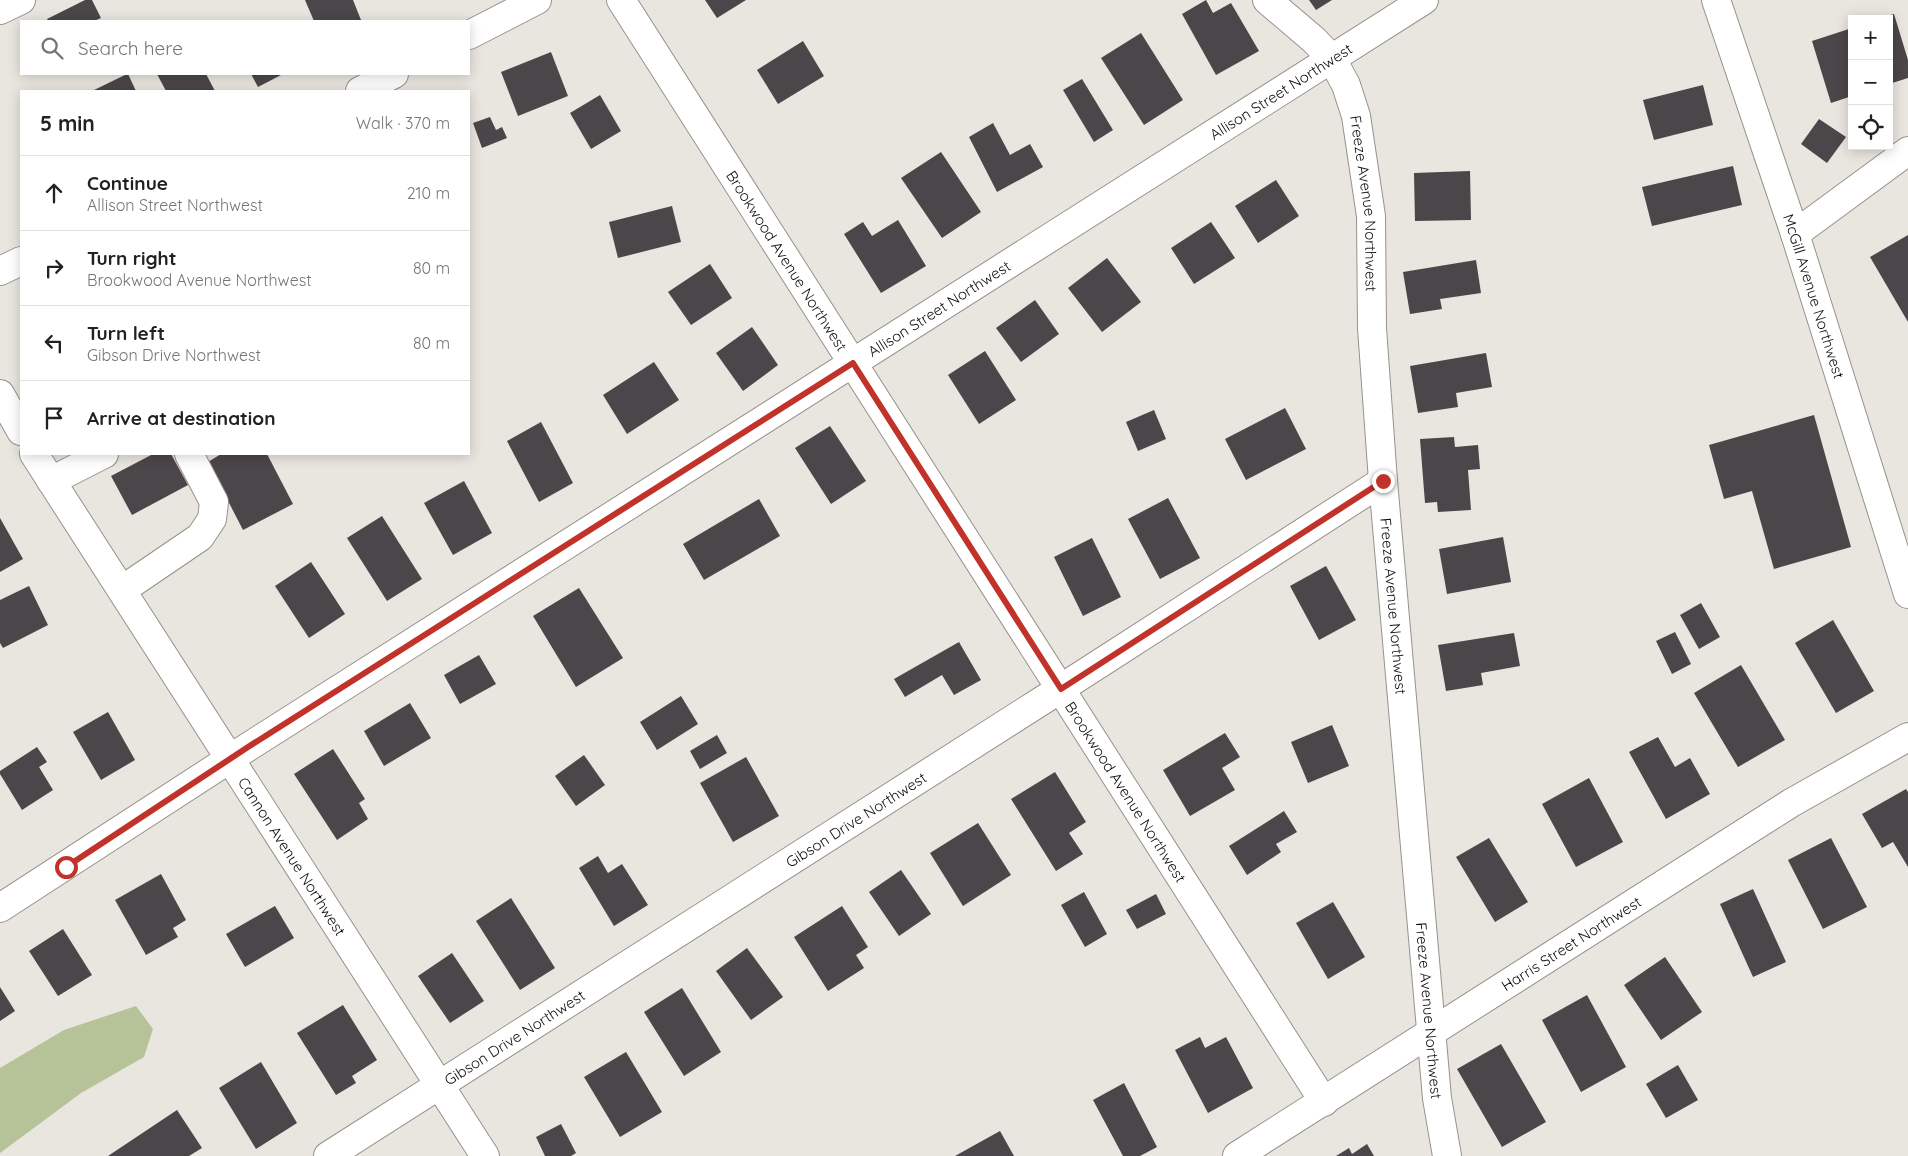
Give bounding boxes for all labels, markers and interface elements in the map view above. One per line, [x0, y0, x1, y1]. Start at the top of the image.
map controls [1848, 15, 1893, 150]
button: + [1848, 15, 1893, 60]
search box [20, 20, 470, 75]
icon: search [38, 34, 66, 62]
text: Search here [78, 36, 183, 60]
street label: Allison Street Northwest [1206, 39, 1355, 143]
button: − [1848, 60, 1893, 105]
button: locate [1848, 105, 1893, 150]
text: 5 min [40, 110, 95, 136]
text: Walk · 370 m [356, 113, 450, 133]
street label: Freeze Avenue Northwest [1347, 114, 1381, 292]
street label: Brookwood Avenue Northwest [723, 167, 852, 354]
text: Continue [87, 171, 168, 195]
icon: ahead [40, 179, 68, 207]
text: 210 m [407, 183, 450, 203]
text: Allison Street Northwest [87, 195, 263, 215]
street label: McGill Avenue Northwest [1779, 211, 1849, 381]
text: Turn right [87, 246, 176, 270]
icon: right [40, 254, 68, 282]
street label: Allison Street Northwest [864, 256, 1014, 361]
text: 80 m [413, 258, 450, 278]
text: Brookwood Avenue Northwest [87, 270, 312, 290]
text: Turn left [87, 321, 165, 345]
icon: left [40, 329, 68, 357]
text: 80 m [413, 333, 450, 353]
text: Gibson Drive Northwest [87, 345, 261, 365]
icon: arrive [40, 404, 68, 432]
text: Arrive at destination [87, 406, 276, 430]
route end [1372, 470, 1395, 493]
street label: Freeze Avenue Northwest [1377, 517, 1411, 695]
street label: Brookwood Avenue Northwest [1061, 698, 1191, 886]
street label: Gibson Drive Northwest [782, 768, 930, 871]
street label: Cannon Avenue Northwest [234, 773, 350, 939]
route start [55, 856, 78, 879]
street label: Harris Street Northwest [1497, 892, 1645, 995]
street label: Freeze Avenue Northwest [1412, 921, 1447, 1100]
street label: Gibson Drive Northwest [440, 985, 588, 1089]

